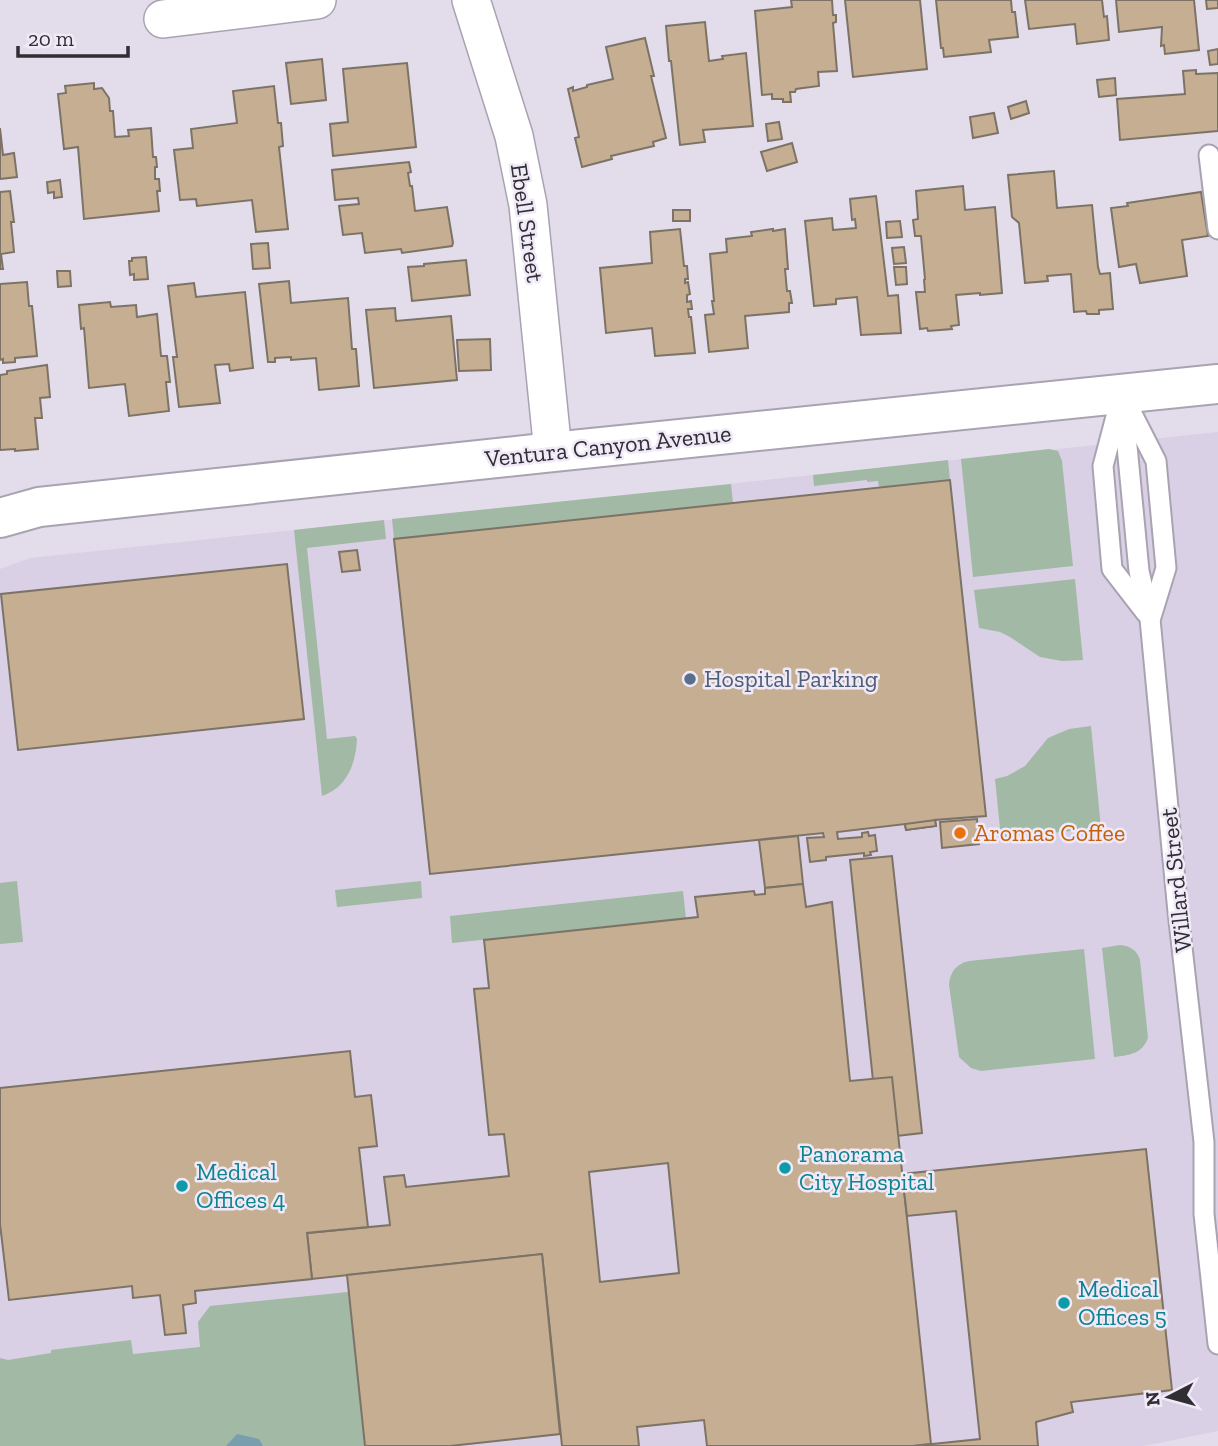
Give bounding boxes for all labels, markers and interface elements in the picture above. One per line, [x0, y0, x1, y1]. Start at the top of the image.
scale bar [18, 14, 128, 58]
text: 20 m [28, 26, 74, 51]
street label: Ebell Street [505, 162, 550, 284]
street label: Ventura Canyon Avenue [482, 418, 733, 473]
place label: Hospital Parking [704, 664, 878, 693]
marker: Hospital Parking [682, 671, 698, 687]
street label: Willard Street [1153, 806, 1198, 954]
place label: Aromas Coffee [974, 818, 1125, 847]
marker: Aromas Coffee [952, 825, 968, 841]
place label: Panorama City Hospital [799, 1139, 934, 1196]
place label: Medical Offices 4 [196, 1157, 286, 1214]
marker: Panorama City Hospital [777, 1160, 793, 1176]
marker: Medical Offices 4 [174, 1178, 190, 1194]
place label: Medical Offices 5 [1078, 1274, 1167, 1331]
marker: Medical Offices 5 [1056, 1295, 1072, 1311]
north arrow [1134, 1362, 1204, 1432]
text: N [1140, 1390, 1165, 1407]

